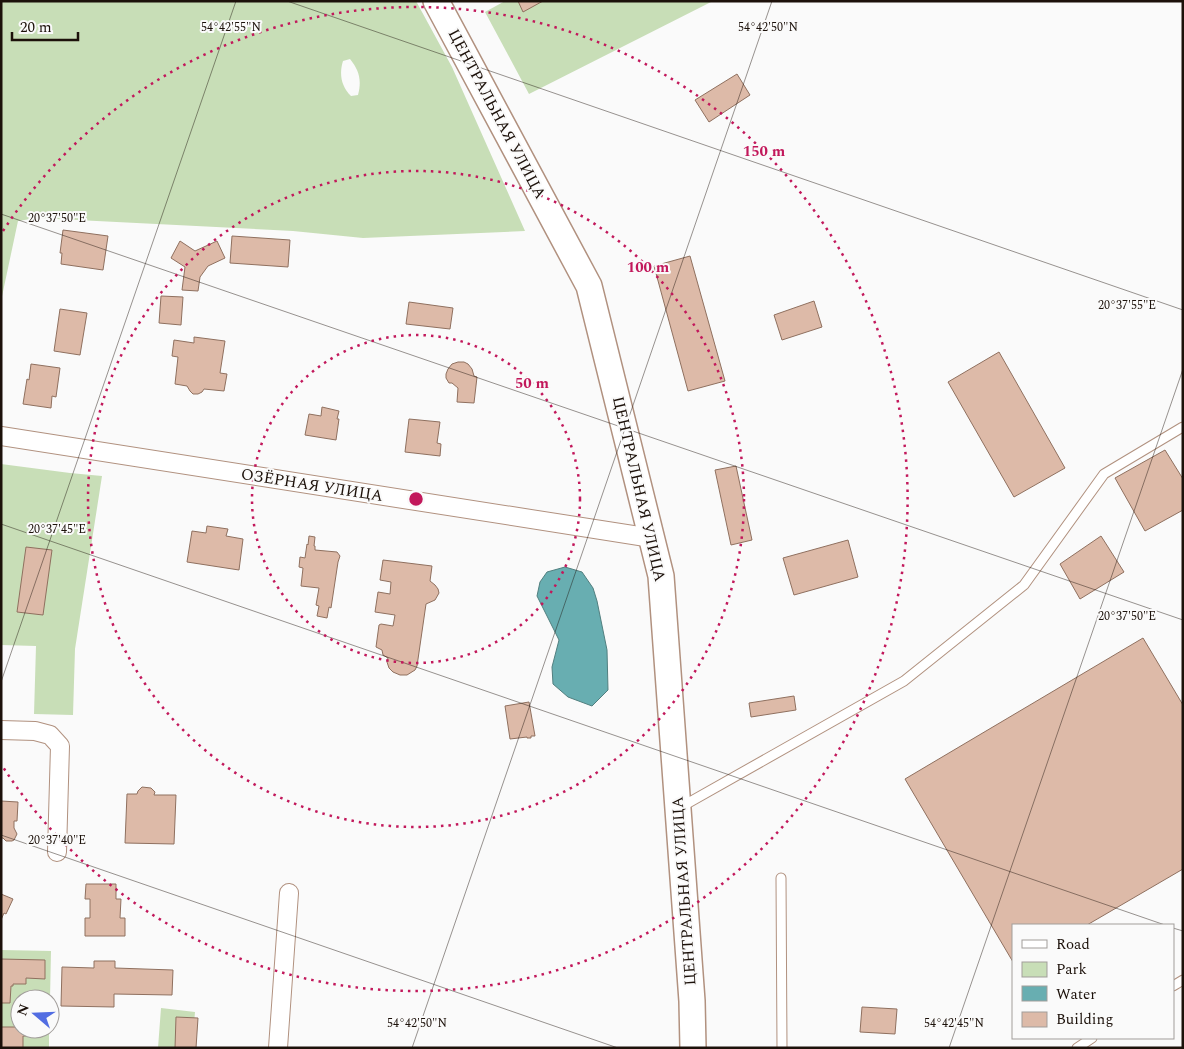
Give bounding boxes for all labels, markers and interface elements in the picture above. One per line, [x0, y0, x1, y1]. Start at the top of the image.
scale bar [12, 10, 79, 42]
text: 20 m [20, 16, 52, 39]
text: 54°42'55"N [201, 18, 261, 37]
text: 54°42'50"N [738, 18, 798, 37]
street label: ЦЕНТРАЛЬНАЯ УЛИЦА [442, 25, 552, 203]
text: 150 m [743, 140, 786, 163]
text: 20°37'50"E [28, 209, 86, 228]
text: 100 m [627, 256, 670, 279]
text: 20°37'55"E [1098, 296, 1156, 315]
text: 50 m [515, 372, 550, 395]
street label: ЦЕНТРАЛЬНАЯ УЛИЦА [606, 394, 672, 584]
street label: ОЗЁРНАЯ УЛИЦА [239, 462, 385, 508]
centre of rings [407, 490, 425, 508]
text: 20°37'45"E [28, 520, 86, 539]
text: 20°37'50"E [1098, 607, 1156, 626]
street label: ЦЕНТРАЛЬНАЯ УЛИЦА [665, 796, 703, 986]
text: 20°37'40"E [28, 831, 86, 850]
legend [1012, 924, 1174, 1039]
text: Road [1056, 933, 1090, 956]
text: Park [1056, 958, 1087, 981]
text: Water [1056, 983, 1096, 1006]
north arrow [10, 989, 60, 1039]
text: N [11, 1001, 35, 1019]
text: Building [1056, 1008, 1113, 1031]
text: 54°42'50"N [387, 1014, 447, 1033]
text: 54°42'45"N [924, 1014, 984, 1033]

